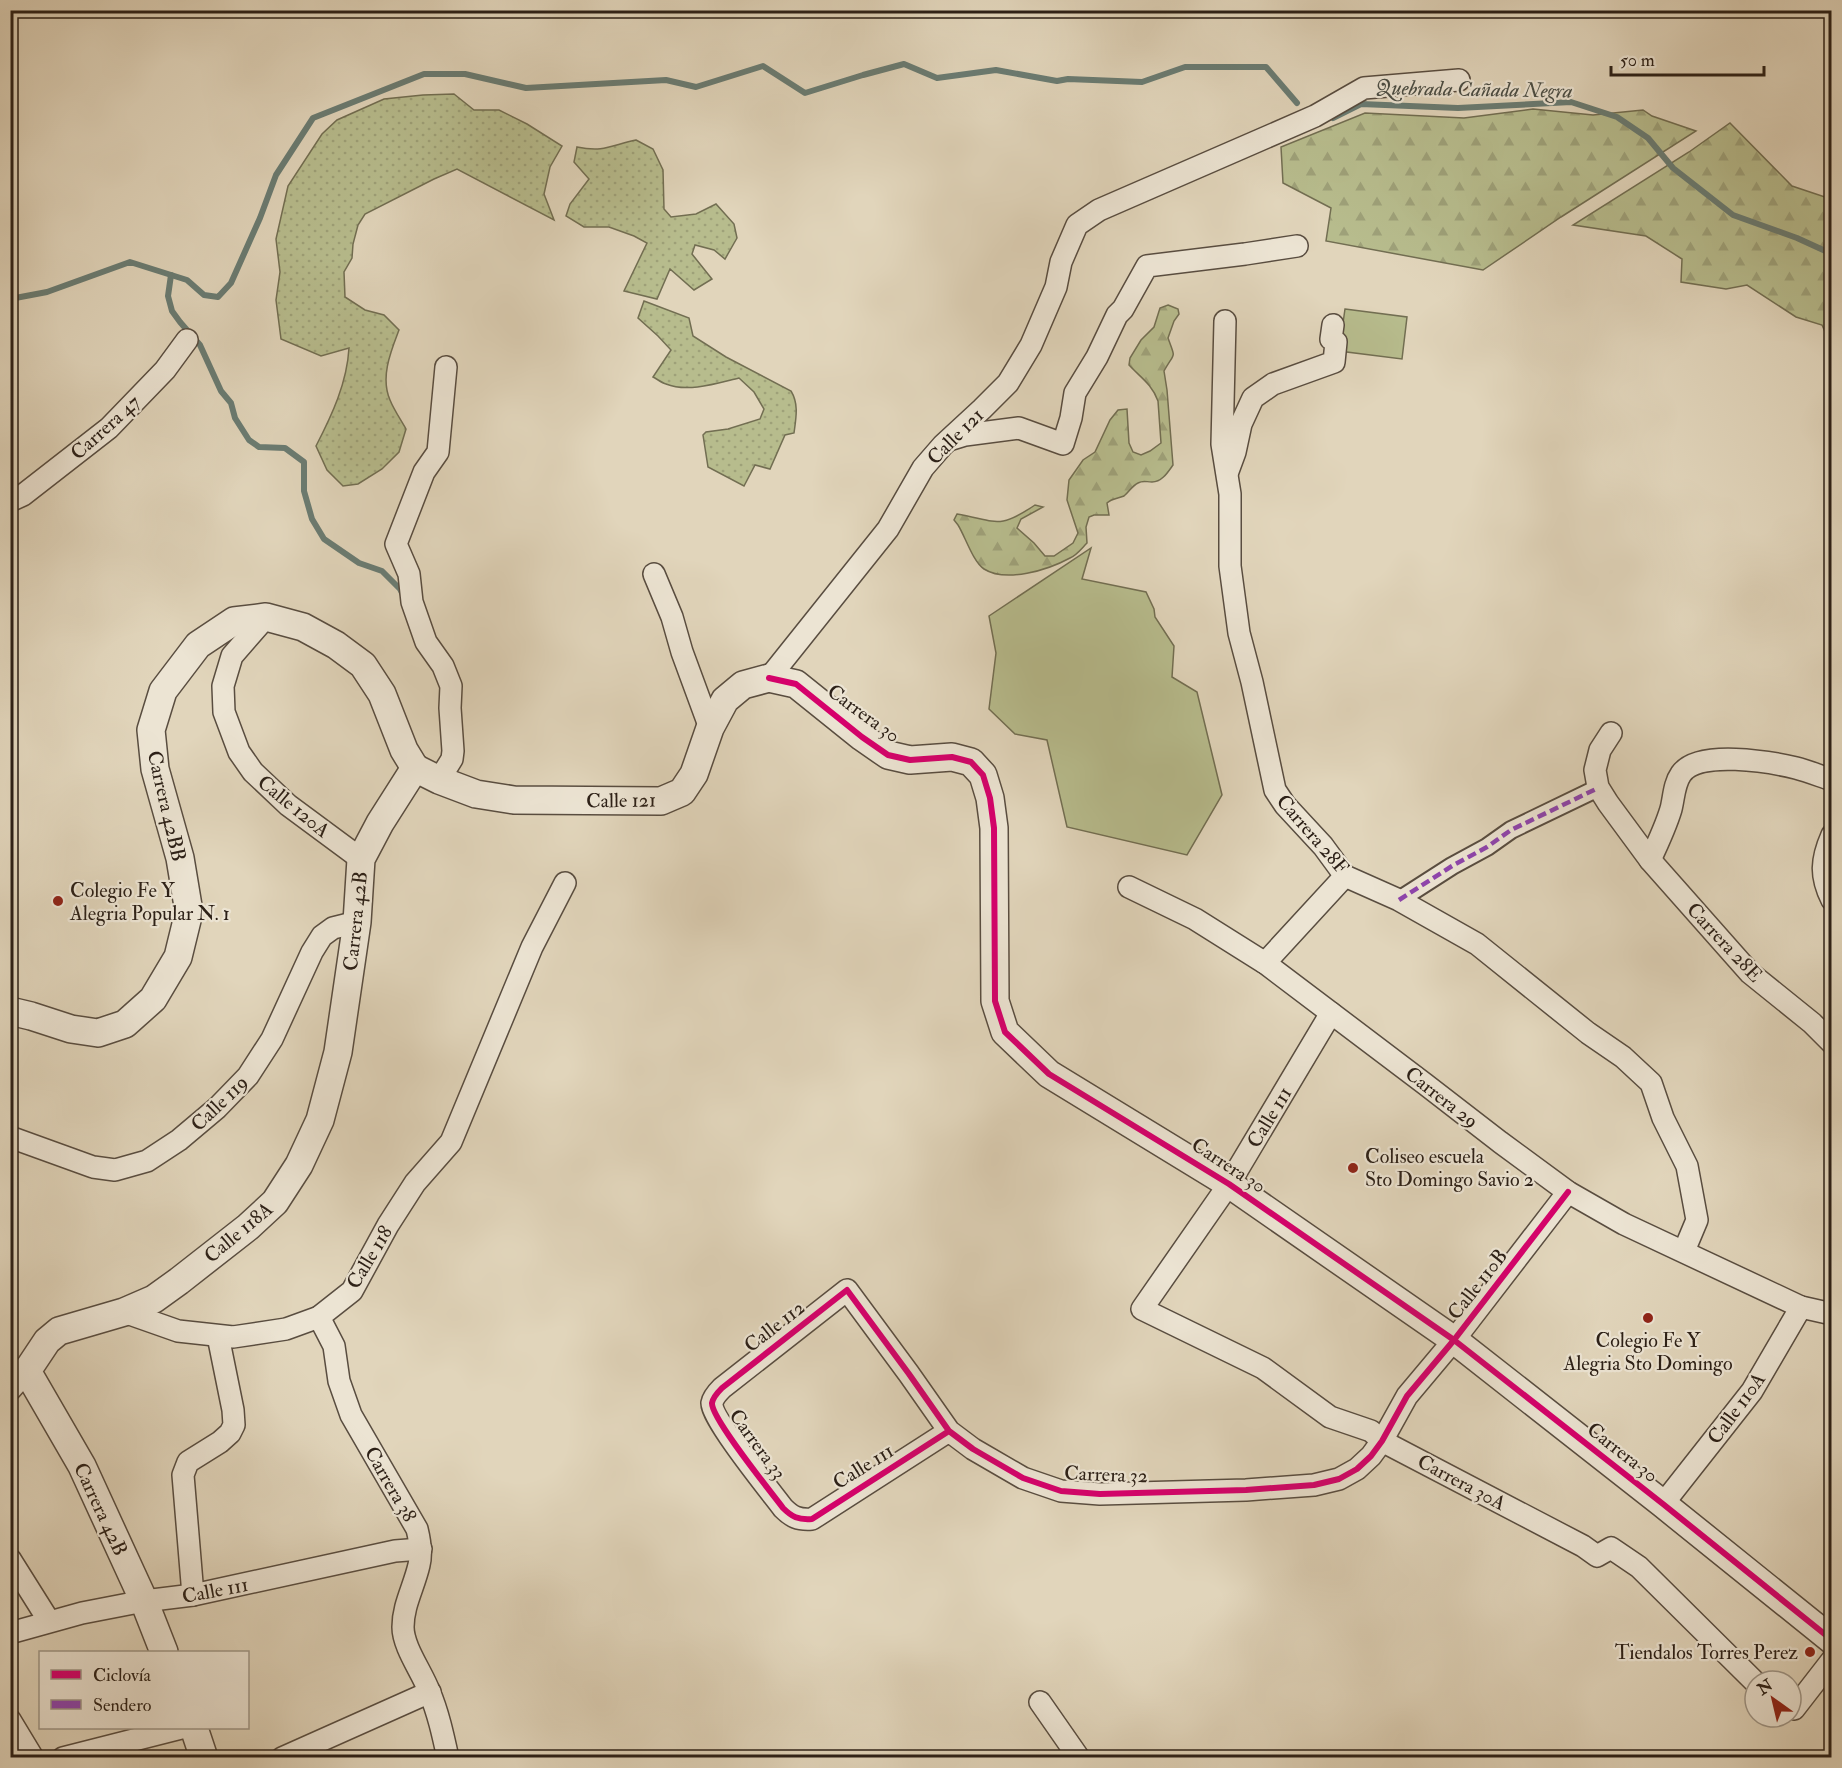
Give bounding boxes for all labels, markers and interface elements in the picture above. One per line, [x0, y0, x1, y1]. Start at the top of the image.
scale bar [1611, 39, 1764, 77]
text: 50 m [1620, 49, 1655, 72]
water label: Quebrada Cañada Negra [1375, 74, 1573, 105]
street label: Carrera 47 [65, 390, 145, 465]
street label: Calle 121 [922, 403, 989, 470]
street label: Carrera 30 [822, 679, 905, 748]
street label: Carrera 42BB [142, 748, 191, 864]
street label: Calle 120A [252, 770, 335, 843]
street label: Calle 121 [586, 787, 656, 814]
street label: Carrera 28F [1271, 789, 1354, 880]
street label: Carrera 42B [338, 870, 373, 972]
place label: Colegio Fe Y Alegria Popular N. 1 [69, 878, 230, 927]
marker: Colegio Fe Y Alegria Popular N. 1 [51, 894, 65, 908]
street label: Carrera 28E [1681, 897, 1768, 987]
street label: Carrera 29 [1400, 1061, 1483, 1134]
street label: Calle 119 [185, 1070, 253, 1137]
street label: Calle 111 [1241, 1082, 1297, 1152]
street label: Carrera 30 [1187, 1132, 1271, 1199]
place label: Coliseo escuela Sto Domingo Savio 2 [1365, 1144, 1534, 1192]
marker: Coliseo escuela Sto Domingo Savio 2 [1346, 1161, 1360, 1175]
street label: Calle 118A [199, 1196, 278, 1268]
street label: Calle 118 [341, 1221, 398, 1293]
street label: Calle 110B [1442, 1244, 1513, 1325]
street label: Calle 112 [739, 1295, 810, 1358]
marker: Colegio Fe Y Alegria Sto Domingo [1641, 1311, 1655, 1325]
place label: Colegio Fe Y Alegria Sto Domingo [1562, 1328, 1733, 1376]
street label: Calle 110A [1702, 1367, 1771, 1449]
street label: Carrera 33 [724, 1404, 792, 1485]
street label: Carrera 30 [1582, 1417, 1663, 1488]
street label: Calle 111 [828, 1438, 898, 1495]
street label: Carrera 38 [359, 1442, 422, 1526]
street label: Carrera 30A [1413, 1449, 1510, 1516]
street label: Carrera 42B [68, 1459, 133, 1560]
street label: Carrera 32 [1064, 1461, 1148, 1488]
street label: Calle 111 [180, 1572, 250, 1609]
place label: Tiendalos Torres Perez [1615, 1640, 1798, 1665]
marker: Tiendalos Torres Perez [1803, 1645, 1817, 1659]
legend [39, 1651, 249, 1729]
text: Ciclovía [93, 1664, 152, 1687]
north arrow [1743, 1669, 1803, 1729]
text: N [1753, 1675, 1777, 1700]
text: Sendero [93, 1694, 152, 1717]

